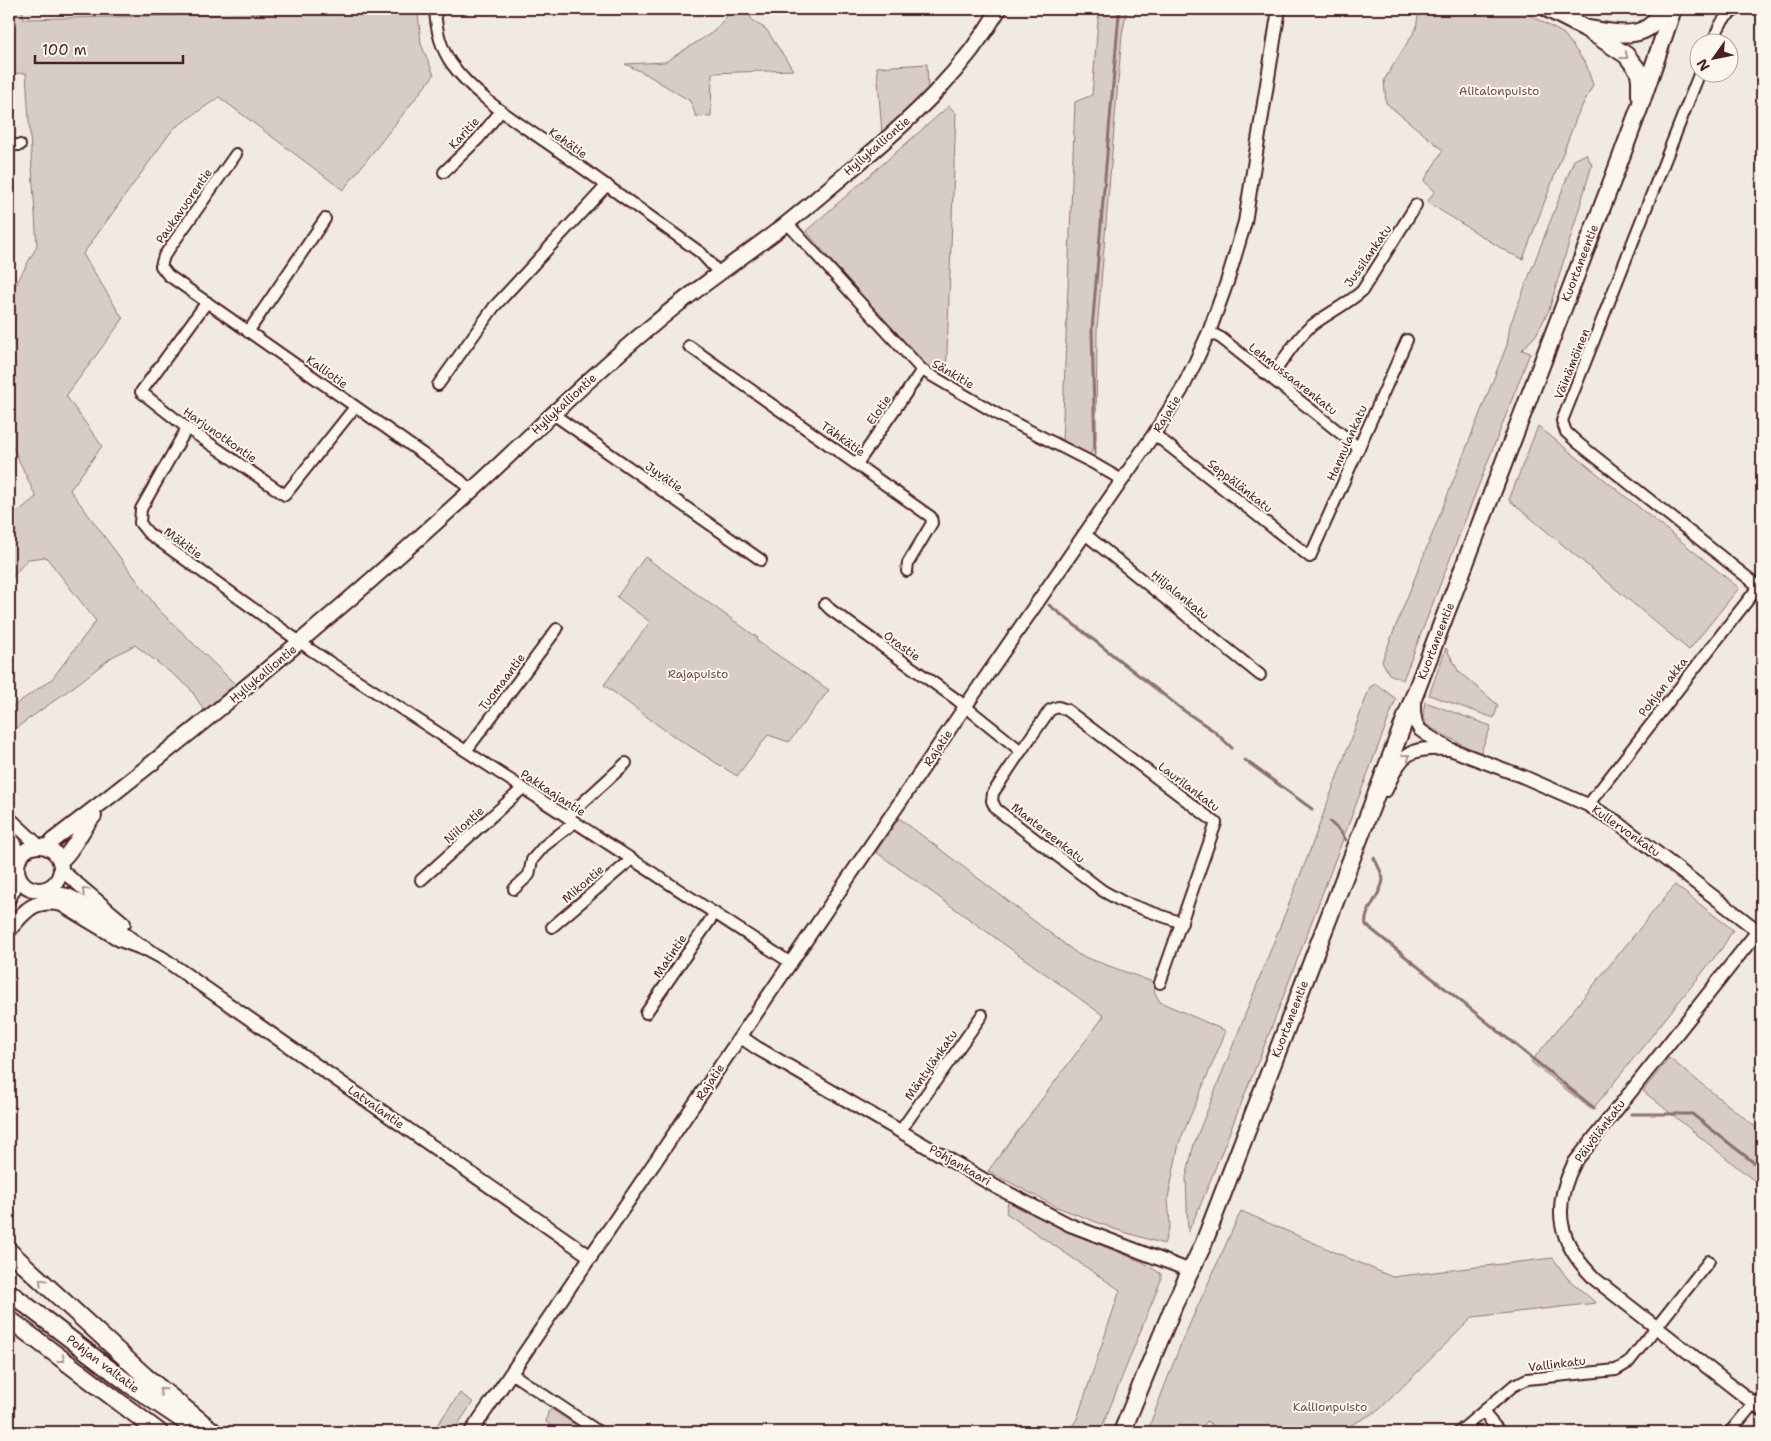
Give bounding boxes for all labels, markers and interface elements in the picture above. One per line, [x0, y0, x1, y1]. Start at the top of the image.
scale bar [35, 32, 182, 64]
north arrow [1688, 32, 1738, 82]
text: 100 m [42, 40, 87, 60]
one-way arrow [1619, 50, 1628, 58]
text: N [1693, 56, 1714, 75]
park label: Alitalonpuisto [1459, 83, 1539, 99]
street label: Karitie [445, 113, 483, 152]
street label: Hyllykalliontie [840, 113, 914, 179]
street label: Kehätie [546, 124, 591, 162]
street label: Paukavuorentie [152, 165, 216, 247]
street label: Jussilankatu [1341, 222, 1395, 290]
street label: Kuortaneentie [1558, 222, 1602, 304]
street label: Väinämöinen [1551, 326, 1593, 402]
street label: Lehmussaarenkatu [1245, 339, 1341, 419]
street label: Kalliotie [303, 352, 351, 392]
street label: Sänkitie [929, 355, 977, 393]
street label: Hyllykalliontie [528, 370, 600, 438]
street label: Elotie [863, 392, 895, 428]
street label: Rajatie [1149, 392, 1185, 436]
street label: Hannulankatu [1323, 402, 1371, 484]
street label: Harjunotkontie [180, 404, 260, 467]
street label: Tähkätie [818, 418, 868, 460]
street label: Seppälänkatu [1204, 456, 1276, 516]
street label: Jyvätie [642, 458, 686, 496]
street label: Mäkitie [161, 524, 206, 562]
street label: Hiljalankatu [1148, 567, 1212, 623]
street label: Kuortaneentie [1414, 600, 1458, 682]
street label: Orastie [880, 627, 924, 665]
street label: Hyllykalliontie [226, 641, 300, 707]
street label: Tuomaantie [475, 650, 529, 714]
street label: Pohjan akka [1635, 654, 1692, 720]
park label: Rajapuisto [668, 666, 728, 682]
street label: Rajatie [920, 726, 956, 769]
one-way arrow [1401, 754, 1410, 762]
street label: Laurilankatu [1155, 759, 1223, 815]
street label: Pakkaajantie [517, 766, 589, 820]
street label: Mantereenkatu [1008, 799, 1088, 867]
street label: Kullervonkatu [1589, 801, 1663, 861]
street label: Niilontie [441, 803, 488, 847]
street label: Mikontie [559, 861, 607, 907]
one-way arrow [82, 887, 91, 896]
street label: Matintie [650, 931, 691, 981]
street label: Kuortaneentie [1268, 978, 1312, 1060]
street label: Mäntylänkatu [901, 1027, 961, 1103]
street label: Rajatie [692, 1060, 728, 1103]
street label: Latvalantie [344, 1082, 408, 1133]
street label: Päivölänkatu [1571, 1096, 1629, 1166]
street label: Pohjankaari [926, 1141, 994, 1189]
one-way arrow [38, 1279, 47, 1288]
street label: Pohjan valtatie [63, 1331, 143, 1397]
street label: Vallinkatu [1527, 1353, 1587, 1375]
one-way arrow [56, 1354, 65, 1362]
one-way arrow [159, 1388, 168, 1397]
park label: Kallionpuisto [1293, 1399, 1367, 1415]

